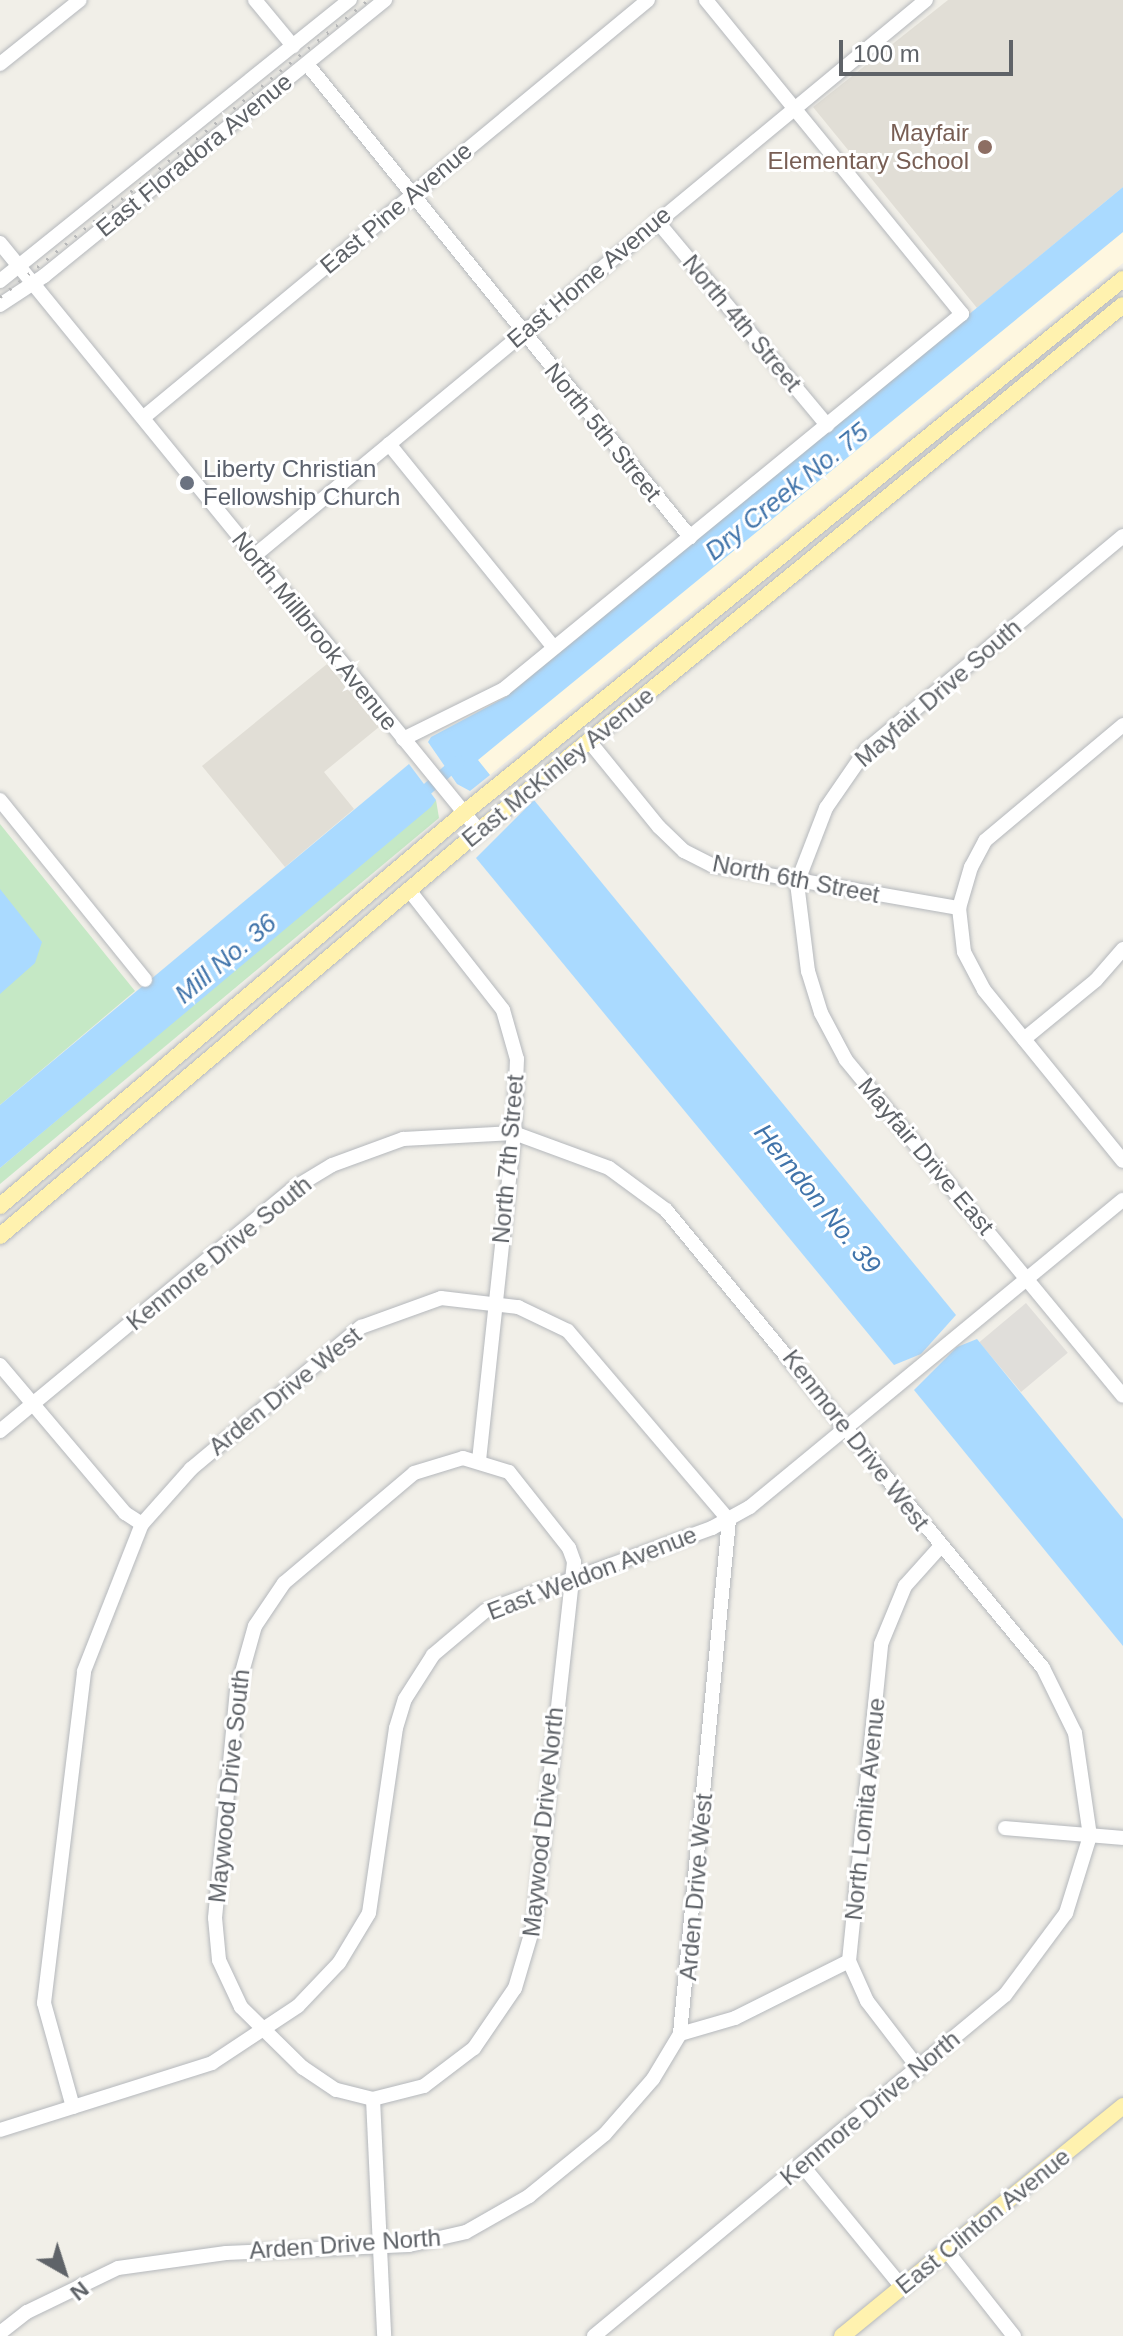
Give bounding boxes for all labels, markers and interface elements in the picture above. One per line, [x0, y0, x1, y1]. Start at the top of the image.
scale bar [843, 24, 1017, 74]
text: 100 m [853, 40, 920, 67]
street label: East Floradora Avenue [90, 67, 298, 243]
place label: Mayfair Elementary School [768, 119, 969, 175]
street label: East Pine Avenue [314, 136, 478, 280]
marker: Mayfair Elementary School [976, 138, 994, 156]
street label: East Home Avenue [501, 200, 677, 354]
street label: North 4th Street [677, 249, 807, 397]
street label: North 5th Street [539, 357, 667, 507]
water label: Dry Creek No. 75 [699, 417, 875, 567]
place label: Liberty Christian Fellowship Church [203, 455, 400, 511]
marker: Liberty Christian Fellowship Church [178, 474, 196, 492]
street label: North Millbrook Avenue [225, 525, 405, 737]
street label: Mayfair Drive South [849, 613, 1027, 773]
street label: East McKinley Avenue [456, 680, 660, 854]
street label: North 6th Street [710, 849, 882, 909]
water label: Mill No. 36 [169, 908, 283, 1010]
street label: Mayfair Drive East [852, 1072, 1000, 1240]
street label: North 7th Street [486, 1073, 530, 1245]
water label: Herndon No. 39 [747, 1118, 887, 1280]
street label: Kenmore Drive South [121, 1170, 317, 1336]
street label: Arden Drive West [203, 1321, 367, 1461]
street label: Kenmore Drive West [777, 1344, 935, 1536]
street label: East Weldon Avenue [483, 1520, 701, 1626]
street label: Maywood Drive South [202, 1668, 256, 1904]
street label: North Lomita Avenue [839, 1696, 891, 1922]
street label: Maywood Drive North [517, 1706, 569, 1938]
street label: Arden Drive West [673, 1792, 719, 1982]
street label: Kenmore Drive North [774, 2025, 966, 2191]
street label: East Clinton Avenue [890, 2142, 1076, 2300]
street label: Arden Drive North [248, 2223, 442, 2265]
north arrow [24, 2232, 104, 2312]
text: N [65, 2276, 93, 2306]

